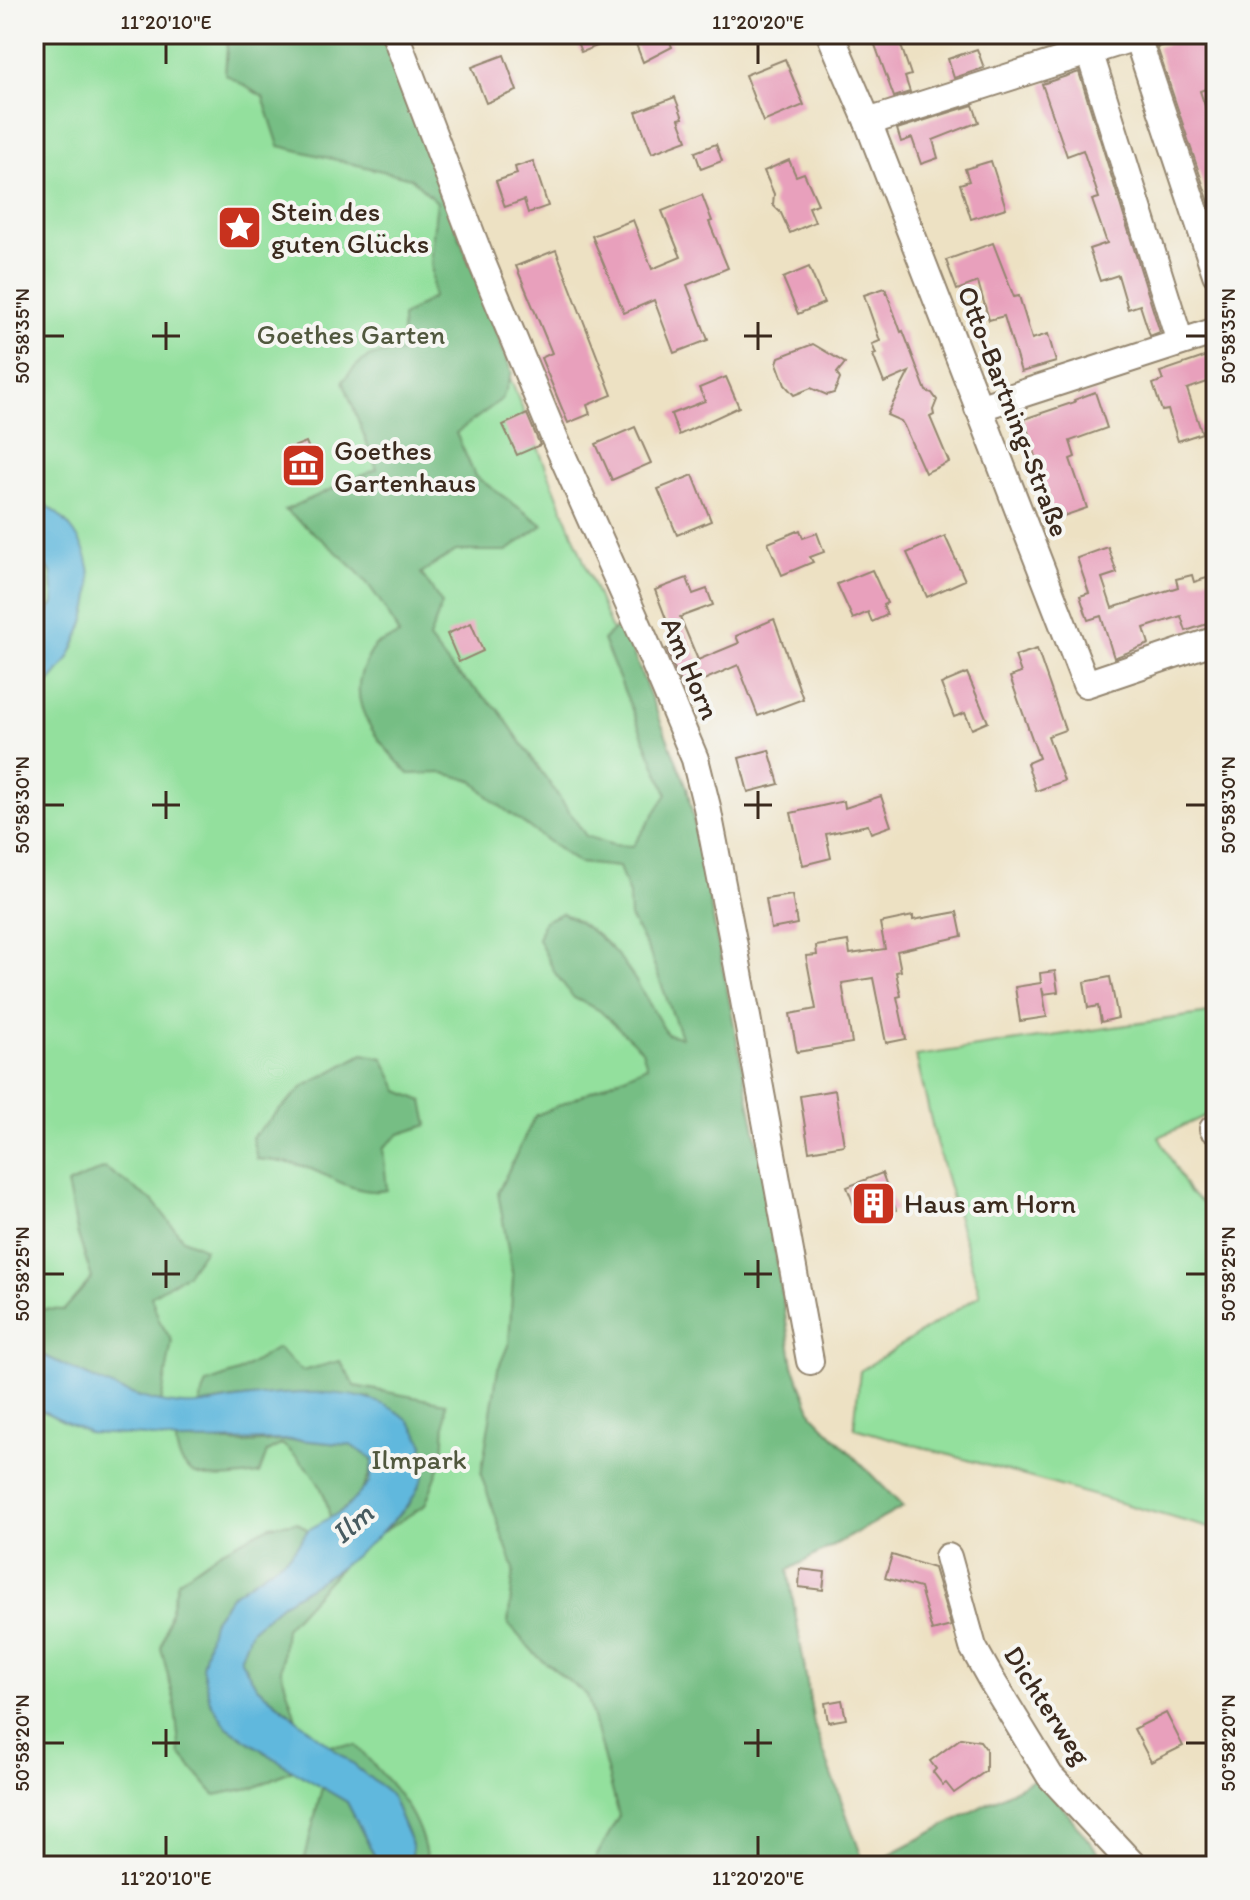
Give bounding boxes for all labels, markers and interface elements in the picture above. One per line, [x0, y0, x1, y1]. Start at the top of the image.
text: 11°20'10"E [121, 10, 211, 34]
text: 11°20'20"E [712, 10, 804, 34]
place label: Stein des guten Glücks [271, 194, 429, 260]
place icon: Stein des guten Glücks [216, 203, 264, 251]
street label: Otto-Bartning-Straße [950, 281, 1078, 541]
text: 50°58'35"N [10, 288, 34, 384]
text: 50°58'35"N [1216, 288, 1240, 384]
park label: Goethes Garten [257, 317, 446, 351]
place label: Goethes Gartenhaus [334, 433, 476, 499]
museum icon: Goethes Gartenhaus [279, 442, 327, 490]
street label: Am Horn [654, 612, 728, 724]
text: 50°58'30"N [10, 756, 34, 854]
text: 50°58'30"N [1216, 756, 1240, 854]
building icon: Haus am Horn [849, 1179, 897, 1227]
place label: Haus am Horn [904, 1186, 1076, 1220]
text: 50°58'25"N [10, 1226, 34, 1322]
text: 50°58'25"N [1216, 1226, 1240, 1322]
park label: Ilmpark [371, 1442, 467, 1476]
water label: Ilm [323, 1494, 381, 1551]
street label: Dichterweg [997, 1639, 1099, 1771]
text: 50°58'20"N [10, 1694, 34, 1792]
text: 50°58'20"N [1216, 1694, 1240, 1792]
text: 11°20'10"E [121, 1866, 211, 1890]
text: 11°20'20"E [712, 1866, 804, 1890]

